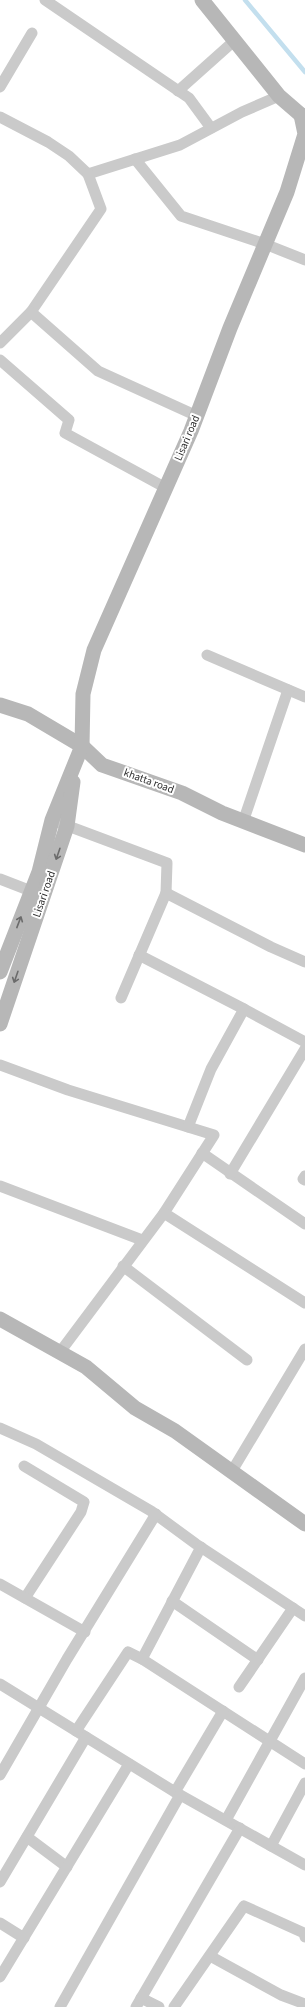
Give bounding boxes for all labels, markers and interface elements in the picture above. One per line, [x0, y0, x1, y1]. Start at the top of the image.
street label: Lisari road [171, 413, 203, 463]
street label: khatta road [122, 765, 176, 797]
one-way arrow [53, 848, 61, 860]
street label: Lisari road [29, 869, 59, 919]
one-way arrow [16, 917, 24, 929]
one-way arrow [12, 971, 19, 984]

